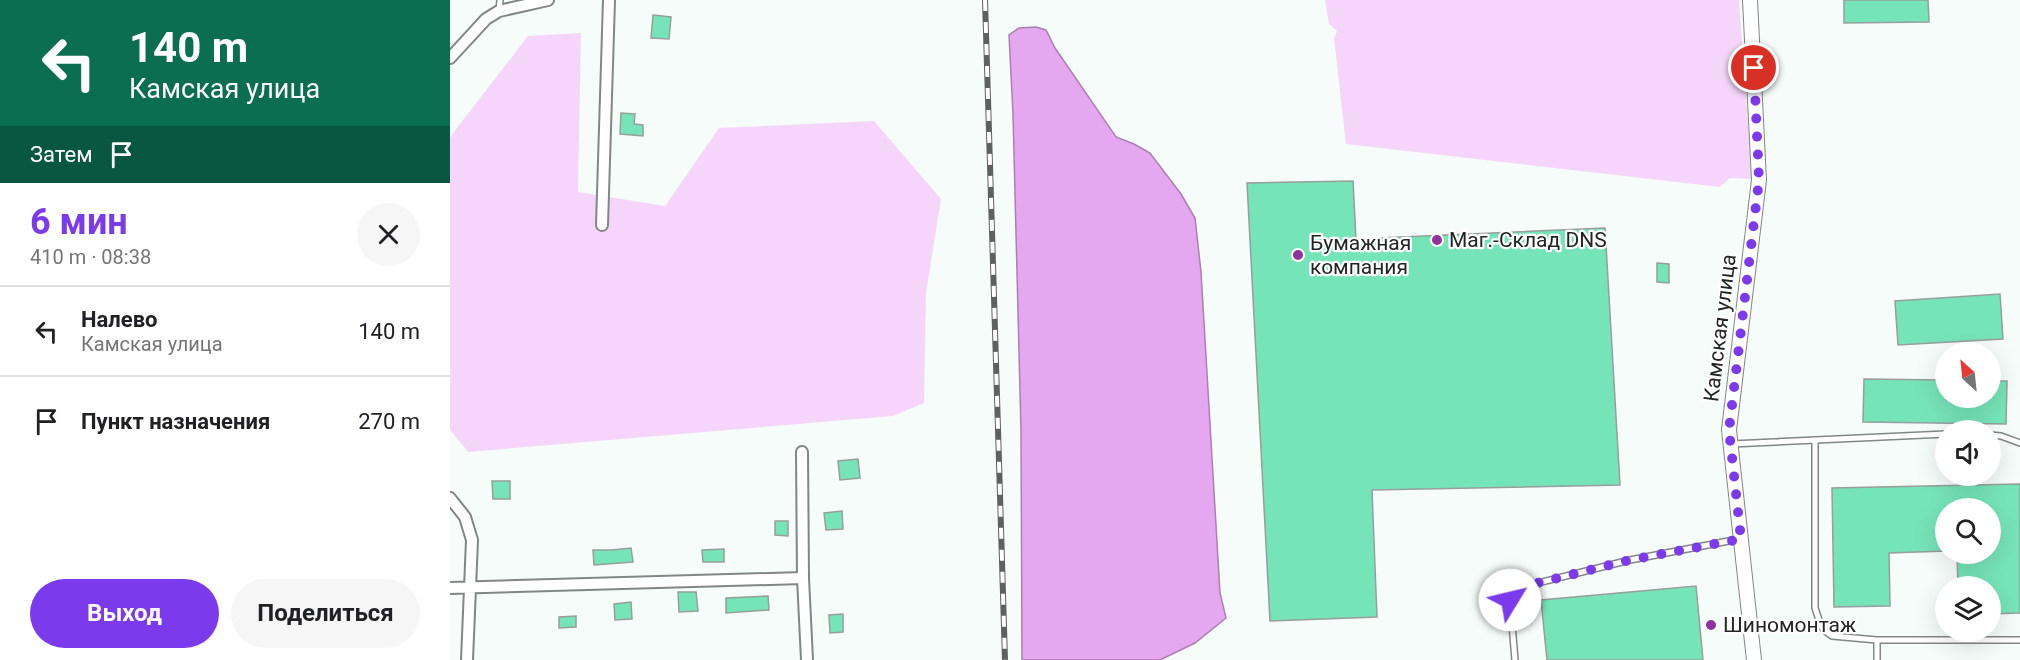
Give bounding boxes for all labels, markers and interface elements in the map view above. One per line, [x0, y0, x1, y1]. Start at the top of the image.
text: 140 m [129, 23, 248, 72]
icon: left [30, 24, 108, 102]
pin [1728, 42, 1779, 93]
icon: arrive [1737, 51, 1770, 84]
text: Камская улица [129, 73, 320, 105]
icon: arrive [105, 138, 138, 171]
text: Затем [30, 142, 93, 167]
text: 6 мин [30, 201, 128, 243]
button: close [357, 203, 420, 266]
place label: Маг.-Склад DNS [1449, 228, 1607, 252]
place label: Бумажная компания [1310, 231, 1411, 279]
marker: Маг.-Склад DNS [1430, 233, 1444, 247]
text: 410 m · 08:38 [30, 245, 151, 269]
marker: Бумажная компания [1291, 248, 1305, 262]
street label: Камская улица [1699, 253, 1741, 403]
text: Налево [81, 307, 158, 332]
icon: left [30, 315, 63, 348]
text: 140 m [358, 319, 420, 344]
text: Камская улица [81, 332, 223, 356]
north arrow [1935, 342, 2001, 408]
map controls [1935, 342, 2001, 642]
icon: arrive [30, 405, 63, 438]
text: Пункт назначения [81, 409, 270, 434]
text: 270 m [358, 409, 420, 434]
button: sound [1935, 420, 2001, 486]
button: search [1935, 498, 2001, 564]
position arrow [1478, 568, 1542, 632]
button: layers [1935, 576, 2001, 642]
button: Выход [30, 579, 219, 648]
button: Поделиться [231, 579, 420, 648]
place label: Шиномонтаж [1723, 613, 1856, 637]
marker: Шиномонтаж [1704, 618, 1718, 632]

